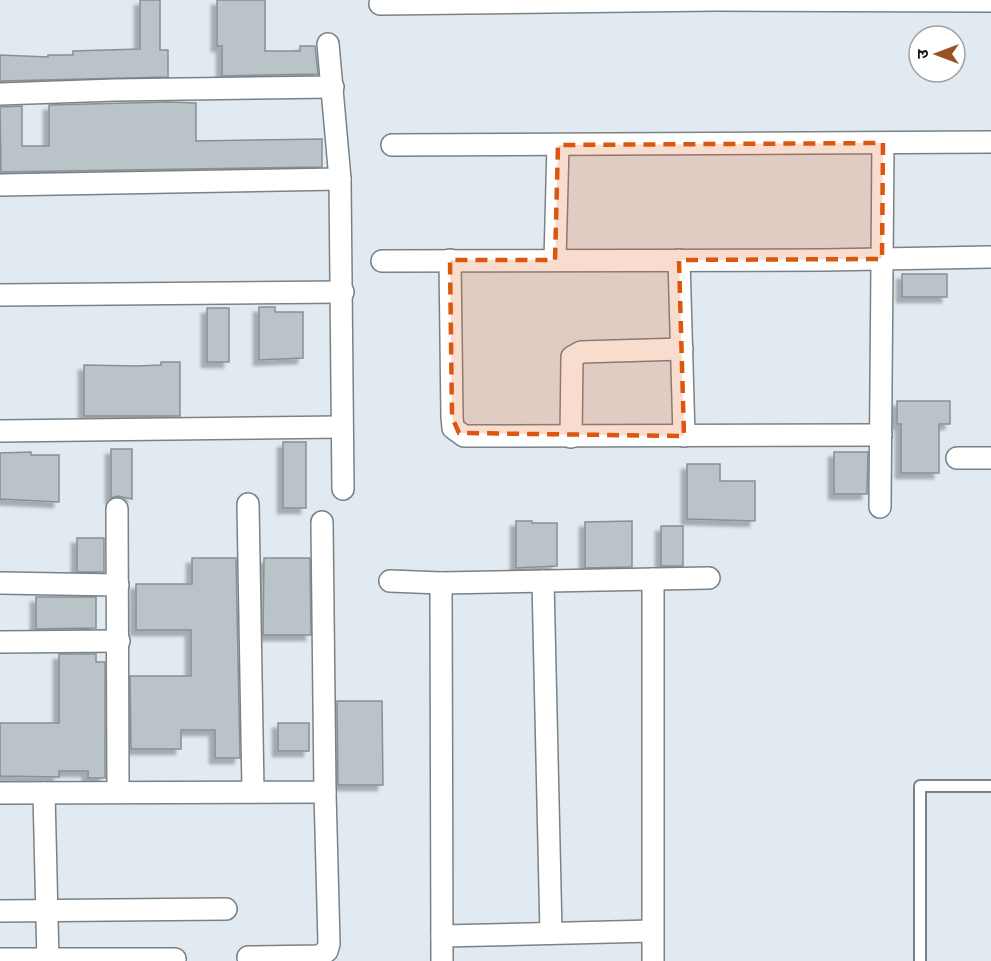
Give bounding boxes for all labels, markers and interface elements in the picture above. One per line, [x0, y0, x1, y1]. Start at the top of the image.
north arrow [907, 24, 967, 84]
text: उ [913, 49, 932, 59]

